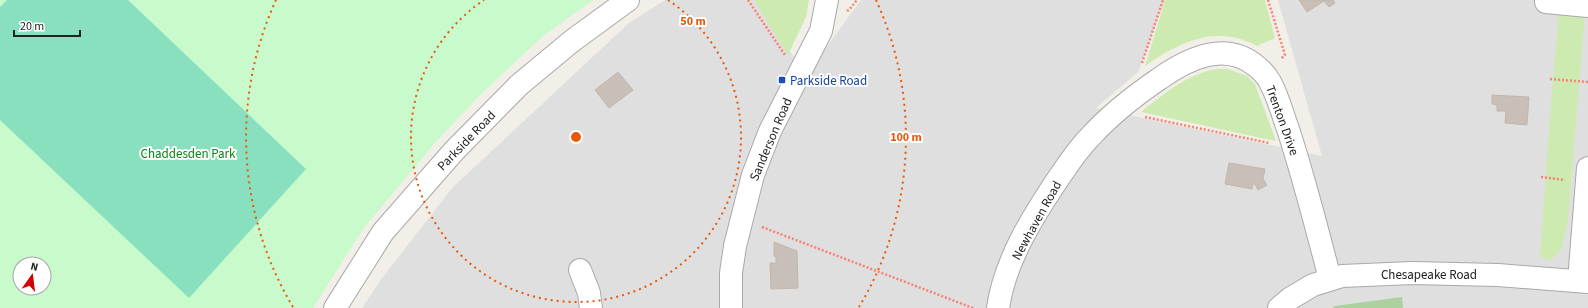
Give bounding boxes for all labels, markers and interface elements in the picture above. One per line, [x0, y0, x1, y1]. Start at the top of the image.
scale bar [14, 12, 80, 38]
text: 50 m [680, 13, 706, 30]
text: 20 m [20, 18, 44, 35]
place label: Parkside Road [790, 72, 867, 90]
marker: Parkside Road [777, 75, 787, 85]
street label: Trenton Drive [1261, 83, 1303, 158]
street label: Sanderson Road [745, 95, 797, 184]
street label: Parkside Road [433, 107, 500, 175]
text: 100 m [890, 129, 922, 146]
centre of rings [569, 130, 583, 144]
park label: Chaddesden Park [140, 145, 236, 163]
street label: Newhaven Road [1008, 178, 1066, 263]
north arrow [12, 256, 52, 296]
text: N [29, 259, 40, 275]
street label: Chesapeake Road [1381, 266, 1477, 284]

